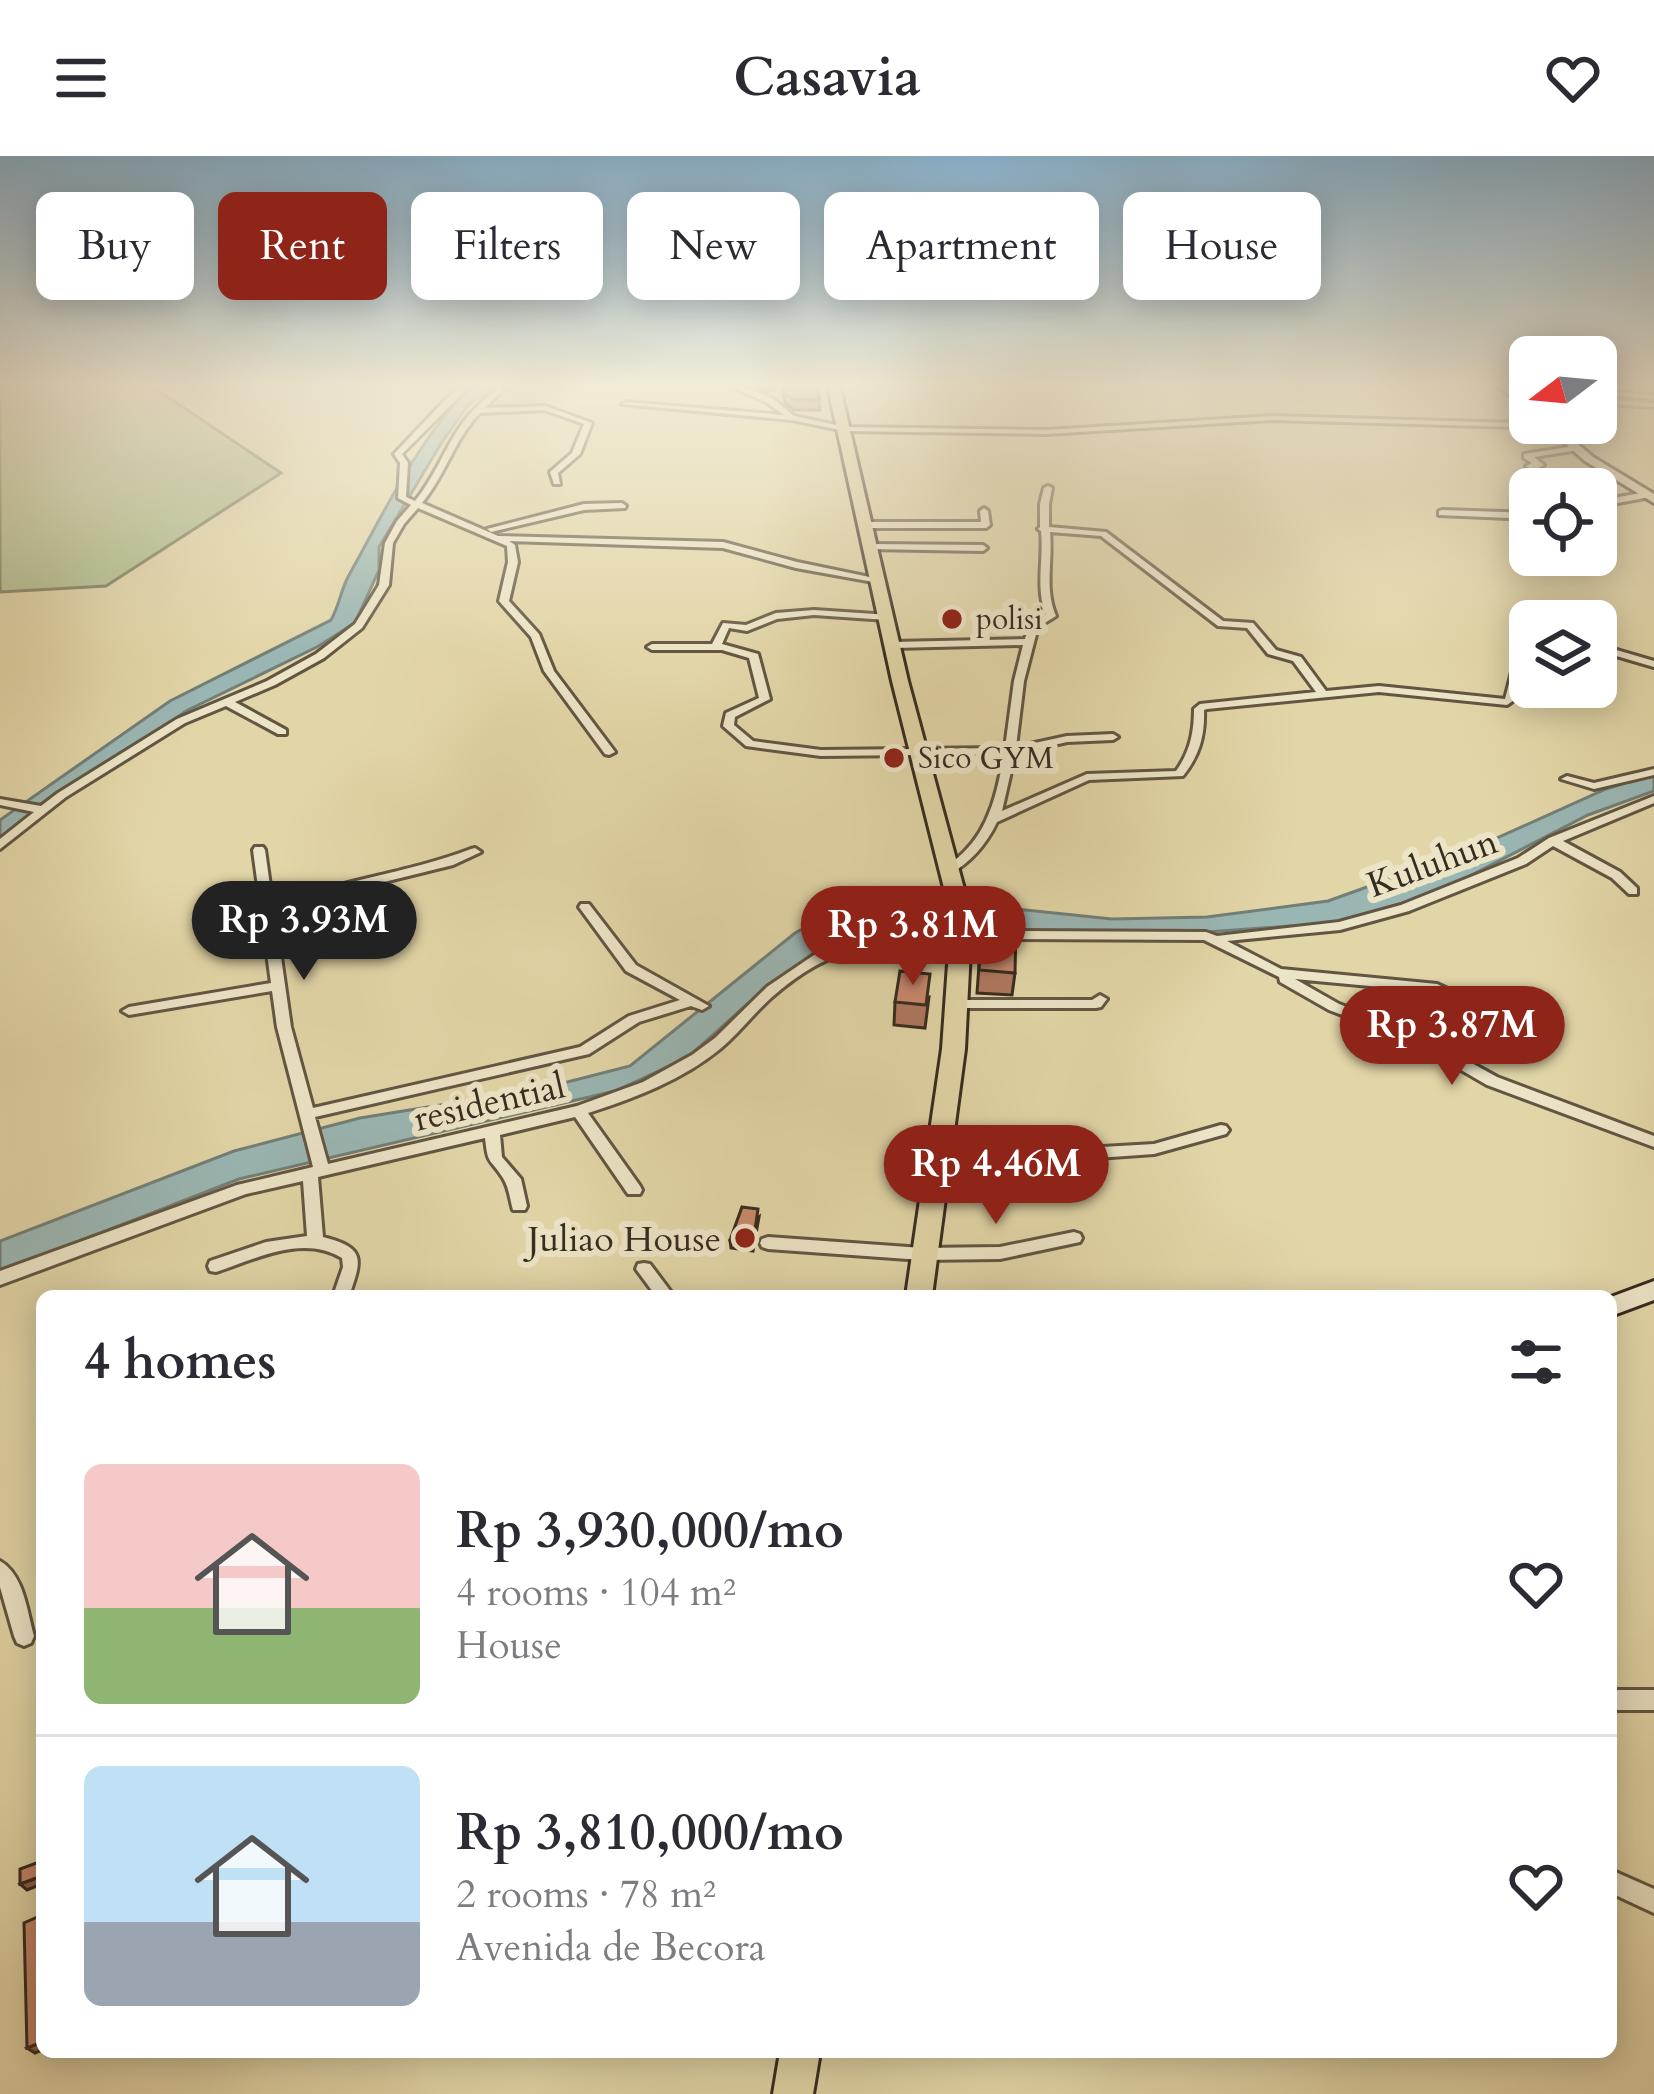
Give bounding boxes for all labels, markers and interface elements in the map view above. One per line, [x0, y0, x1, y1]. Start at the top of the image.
text: Casavia [733, 42, 921, 115]
icon: menu [48, 45, 114, 111]
icon: heart [1540, 45, 1606, 111]
chip: Buy [36, 192, 194, 300]
chip: Rent [218, 192, 387, 300]
chip: Filters [411, 192, 603, 300]
chip: New [627, 192, 800, 300]
chip: Apartment [824, 192, 1099, 300]
chip: House [1123, 192, 1321, 300]
north arrow [1509, 336, 1617, 444]
map controls [1509, 336, 1617, 708]
button: locate [1509, 468, 1617, 576]
place label: polisi [976, 599, 1043, 640]
button: layers [1509, 600, 1617, 708]
marker: polisi [939, 606, 965, 632]
place label: Sico GYM [918, 738, 1054, 779]
marker: Sico GYM [881, 745, 907, 771]
street label: Kuluhun [1360, 817, 1505, 910]
pin: Rp 3.93M [180, 881, 428, 983]
pin: Rp 3.81M [789, 886, 1037, 988]
text: Rp 3.93M [219, 893, 389, 946]
text: Rp 3.81M [828, 898, 998, 951]
pin: Rp 3.87M [1328, 986, 1576, 1088]
text: Rp 3.87M [1367, 998, 1537, 1051]
street label: residential [409, 1061, 570, 1144]
pin: Rp 4.46M [872, 1125, 1120, 1227]
text: Rp 4.46M [911, 1137, 1081, 1190]
place label: Juliao House [522, 1215, 721, 1264]
marker: Juliao House [732, 1225, 758, 1251]
text: 4 homes [84, 1327, 276, 1397]
icon: filters [1503, 1329, 1569, 1395]
text: Rp 3,930,000/mo [456, 1496, 844, 1566]
icon: home [180, 1512, 324, 1656]
icon: heart [1503, 1551, 1569, 1617]
text: 4 rooms · 104 m² [456, 1566, 736, 1619]
text: House [456, 1619, 562, 1672]
text: Rp 3,810,000/mo [456, 1798, 844, 1868]
icon: home [180, 1814, 324, 1958]
icon: heart [1503, 1853, 1569, 1919]
text: 2 rooms · 78 m² [456, 1868, 716, 1921]
text: Avenida de Becora [456, 1921, 766, 1974]

